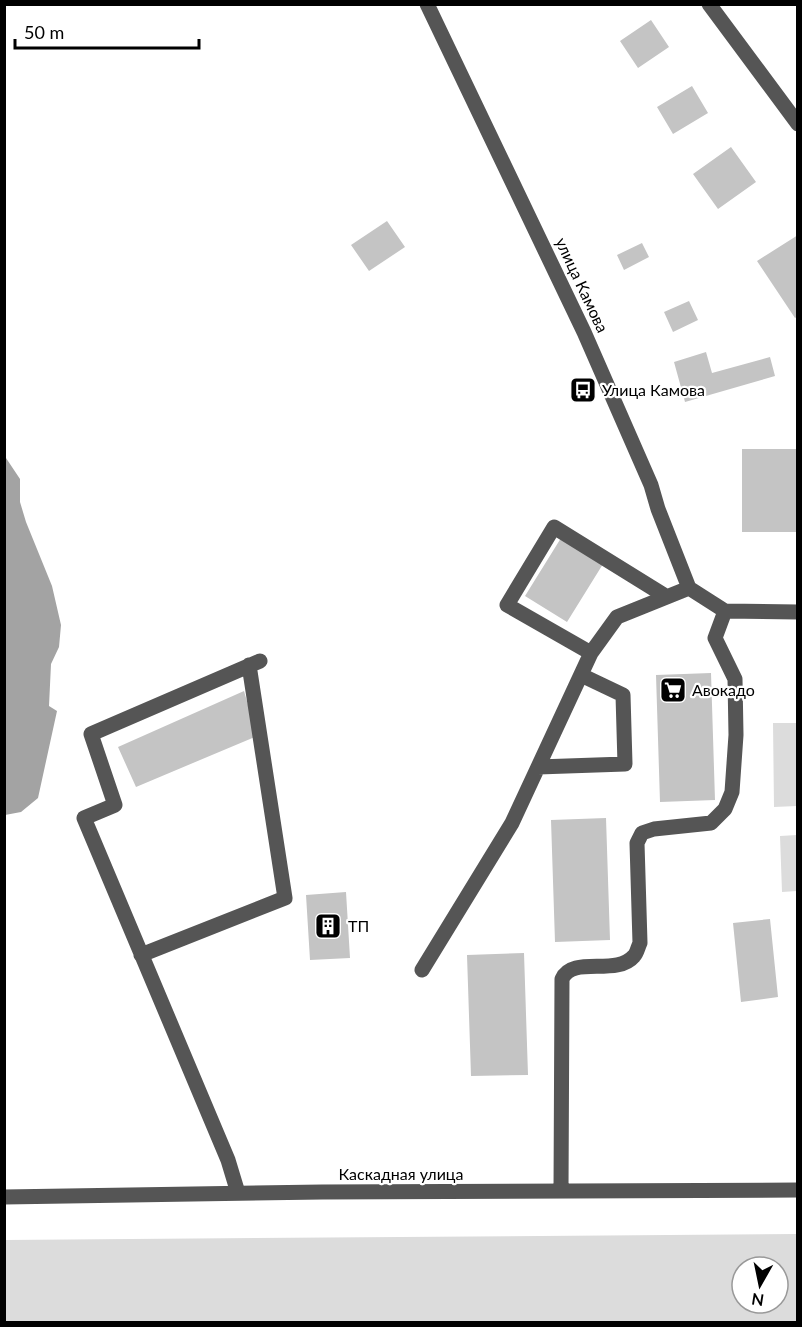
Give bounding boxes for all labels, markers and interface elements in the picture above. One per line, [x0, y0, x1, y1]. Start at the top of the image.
scale bar [15, 12, 200, 50]
text: 50 m [24, 21, 64, 43]
street label: улица Камова [552, 234, 613, 335]
bus stop icon: Улица Камова [568, 375, 598, 405]
place label: Улица Камова [602, 380, 705, 399]
supermarket icon: Авокадо [658, 675, 688, 705]
place label: Авокадо [692, 680, 755, 699]
building icon: ТП [313, 911, 343, 941]
place label: ТП [348, 916, 369, 935]
street label: Каскадная улица [339, 1164, 463, 1183]
north arrow [730, 1255, 790, 1315]
text: N [750, 1290, 765, 1311]

